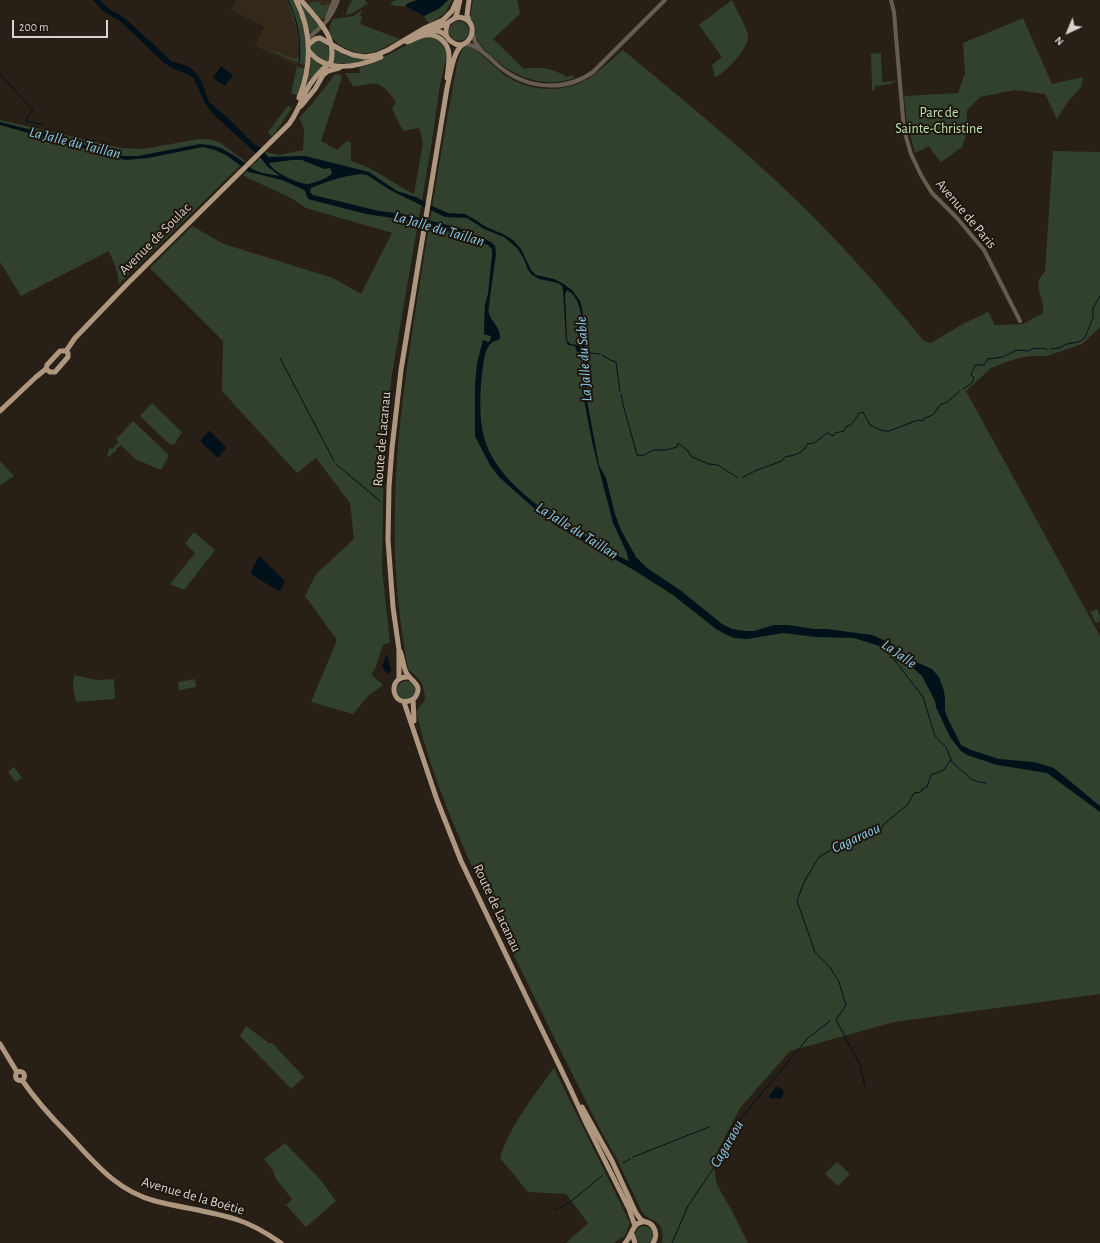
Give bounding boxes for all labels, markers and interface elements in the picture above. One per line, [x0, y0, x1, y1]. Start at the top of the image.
scale bar [14, 12, 110, 38]
north arrow [1048, 12, 1088, 52]
text: 200 m [19, 21, 49, 33]
text: N [1053, 34, 1066, 48]
park label: Parc de Sainte-Christine [895, 105, 983, 138]
water label: La Jalle du Taillan [28, 123, 122, 163]
street label: Avenue de Paris [932, 176, 1000, 252]
street label: Avenue de Soulac [116, 200, 194, 278]
water label: La Jalle du Taillan [392, 207, 486, 251]
water label: La Jalle du Sable [572, 316, 596, 402]
street label: Route de Lacanau [369, 391, 395, 487]
water label: La Jalle du Taillan [533, 499, 621, 563]
water label: La Jalle [878, 636, 920, 672]
water label: Cagaraou [829, 819, 883, 857]
street label: Route de Lacanau [469, 861, 525, 955]
water label: Cagaraou [706, 1117, 748, 1171]
street label: Avenue de la Boétie [140, 1173, 246, 1219]

